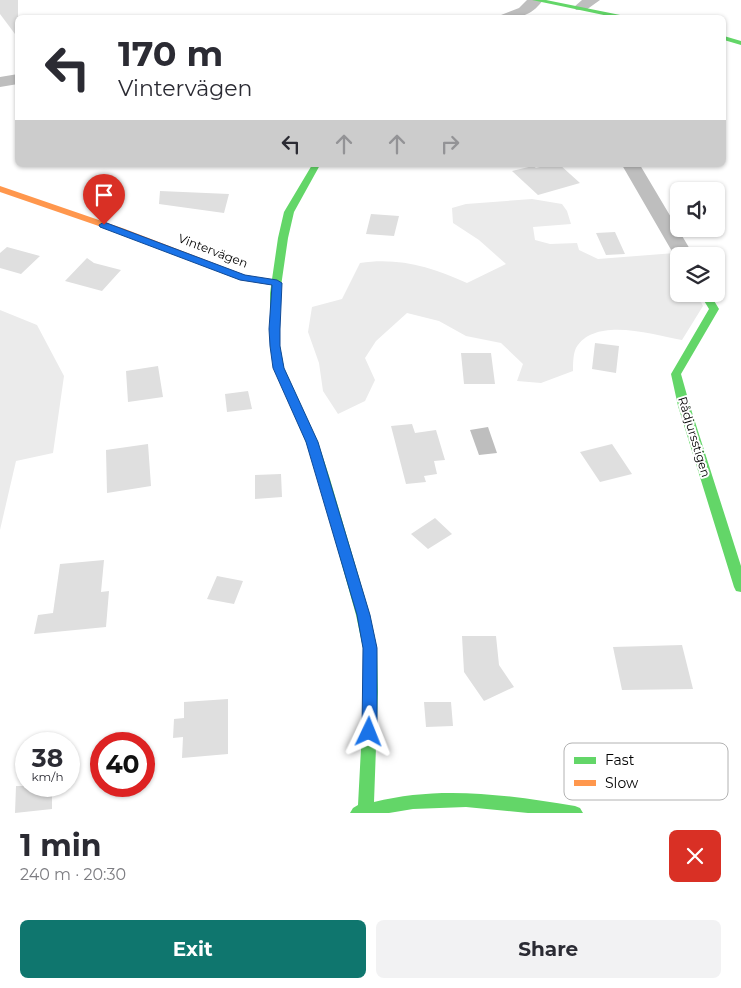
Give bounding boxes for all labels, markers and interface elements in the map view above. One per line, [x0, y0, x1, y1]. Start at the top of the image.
text: 170 m [118, 32, 223, 75]
icon: left [35, 35, 100, 100]
text: Vintervägen [118, 75, 252, 102]
icon: left [277, 130, 305, 158]
icon: ahead [330, 130, 358, 158]
icon: ahead [383, 130, 411, 158]
icon: right [436, 130, 464, 158]
pin [83, 174, 125, 225]
icon: arrive [90, 181, 118, 209]
map controls [670, 182, 725, 302]
button: sound [670, 182, 725, 237]
street label: Vintervägen [176, 230, 250, 271]
button: layers [670, 247, 725, 302]
street label: Rådjursstigen [675, 395, 714, 479]
position arrow [342, 705, 394, 757]
speed limit sign: 40 [90, 732, 155, 797]
text: 38 [32, 743, 63, 773]
legend [564, 743, 728, 800]
text: Fast [605, 751, 635, 769]
text: km/h [31, 769, 64, 784]
text: Slow [605, 774, 639, 792]
text: 1 min [20, 827, 101, 864]
button: close [669, 830, 721, 882]
text: 240 m · 20:30 [20, 865, 126, 884]
button: Exit [20, 920, 366, 978]
button: Share [376, 920, 721, 978]

